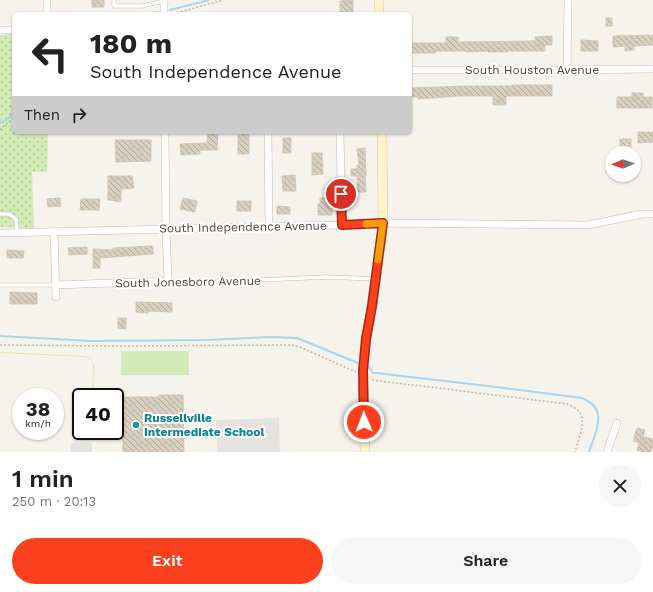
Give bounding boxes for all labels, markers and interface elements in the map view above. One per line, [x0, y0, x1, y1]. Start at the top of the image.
text: 180 m [90, 27, 172, 60]
icon: left [24, 28, 76, 80]
text: South Independence Avenue [90, 61, 342, 82]
street label: South Houston Avenue [465, 63, 599, 77]
icon: right [68, 104, 90, 126]
text: Then [24, 106, 60, 124]
north arrow [605, 146, 641, 182]
map controls [605, 146, 641, 182]
pin [324, 177, 358, 211]
icon: arrive [330, 183, 352, 205]
street label: South Independence Avenue [159, 219, 327, 235]
street label: South Jonesboro Avenue [115, 274, 261, 290]
speed limit sign: 40 [72, 388, 124, 440]
text: 38 [26, 397, 50, 421]
position arrow [343, 401, 385, 443]
place label: Russellville Intermediate School [144, 411, 264, 439]
text: km/h [25, 418, 51, 429]
marker: Russellville Intermediate School [131, 420, 141, 430]
text: 1 min [12, 465, 74, 493]
button: close [599, 465, 641, 507]
text: 250 m · 20:13 [12, 494, 96, 509]
button: Exit [12, 538, 323, 584]
button: Share [331, 538, 641, 584]

